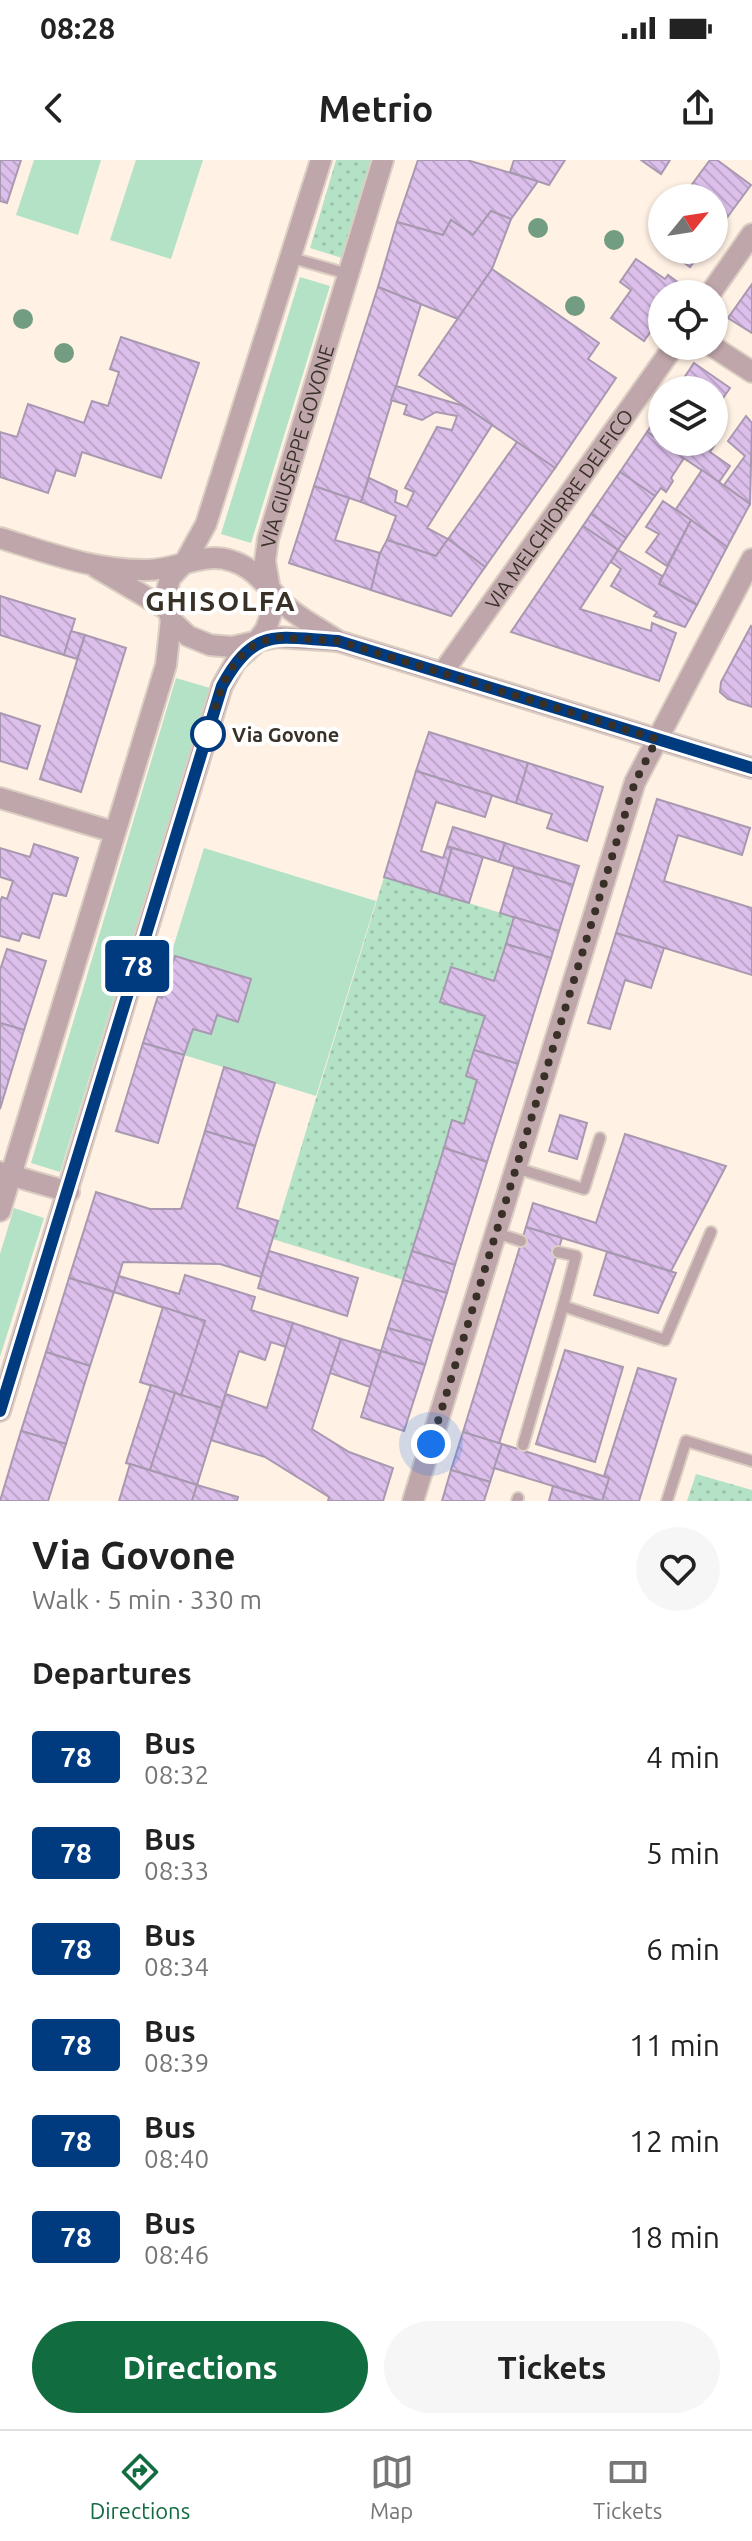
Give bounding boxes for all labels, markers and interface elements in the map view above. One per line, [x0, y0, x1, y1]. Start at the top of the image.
text: 08:28 [40, 11, 115, 45]
icon: back [32, 86, 76, 130]
icon: share [676, 86, 720, 130]
text: Metrio [319, 88, 433, 129]
north arrow [648, 184, 728, 264]
map controls [648, 184, 728, 456]
button: locate [648, 280, 728, 360]
street label: VIA GIUSEPPE GOVONE [255, 342, 338, 549]
button: layers [648, 376, 728, 456]
street label: VIA MELCHIORRE DELFICO [480, 404, 637, 613]
district label: GHISOLFA [145, 585, 297, 616]
marker: Via Govone [191, 717, 225, 751]
place label: Via Govone [232, 723, 339, 746]
line badge: 78 [101, 940, 173, 992]
text: 78 [121, 950, 153, 981]
your location [411, 1424, 451, 1464]
button: heart [636, 1527, 720, 1611]
text: Via Govone [32, 1534, 236, 1576]
text: Walk · 5 min · 330 m [32, 1585, 262, 1614]
text: Departures [32, 1656, 192, 1690]
text: Bus [144, 1726, 196, 1760]
text: 4 min [646, 1740, 720, 1774]
text: 78 [60, 1741, 92, 1772]
text: 08:32 [144, 1760, 209, 1789]
text: Bus [144, 1822, 196, 1856]
text: 5 min [646, 1836, 720, 1870]
text: 78 [60, 1837, 92, 1868]
text: 08:33 [144, 1856, 209, 1885]
text: Bus [144, 1918, 196, 1952]
text: 6 min [646, 1932, 720, 1966]
text: 78 [60, 1933, 92, 1964]
text: 08:34 [144, 1952, 209, 1981]
text: Bus [144, 2014, 196, 2048]
text: 11 min [629, 2028, 720, 2062]
text: 78 [60, 2029, 92, 2060]
text: 08:39 [144, 2048, 209, 2077]
text: Bus [144, 2110, 196, 2144]
text: 12 min [629, 2124, 720, 2158]
text: 78 [60, 2125, 92, 2156]
text: 08:40 [144, 2144, 209, 2173]
text: Bus [144, 2206, 196, 2240]
text: 18 min [629, 2220, 720, 2254]
text: 78 [60, 2221, 92, 2252]
text: 08:46 [144, 2240, 209, 2269]
button: Directions [32, 2321, 368, 2413]
button: Tickets [384, 2321, 720, 2413]
tab: Directions [90, 2450, 190, 2523]
tab: Map [370, 2450, 414, 2523]
tab: Tickets [593, 2450, 662, 2523]

